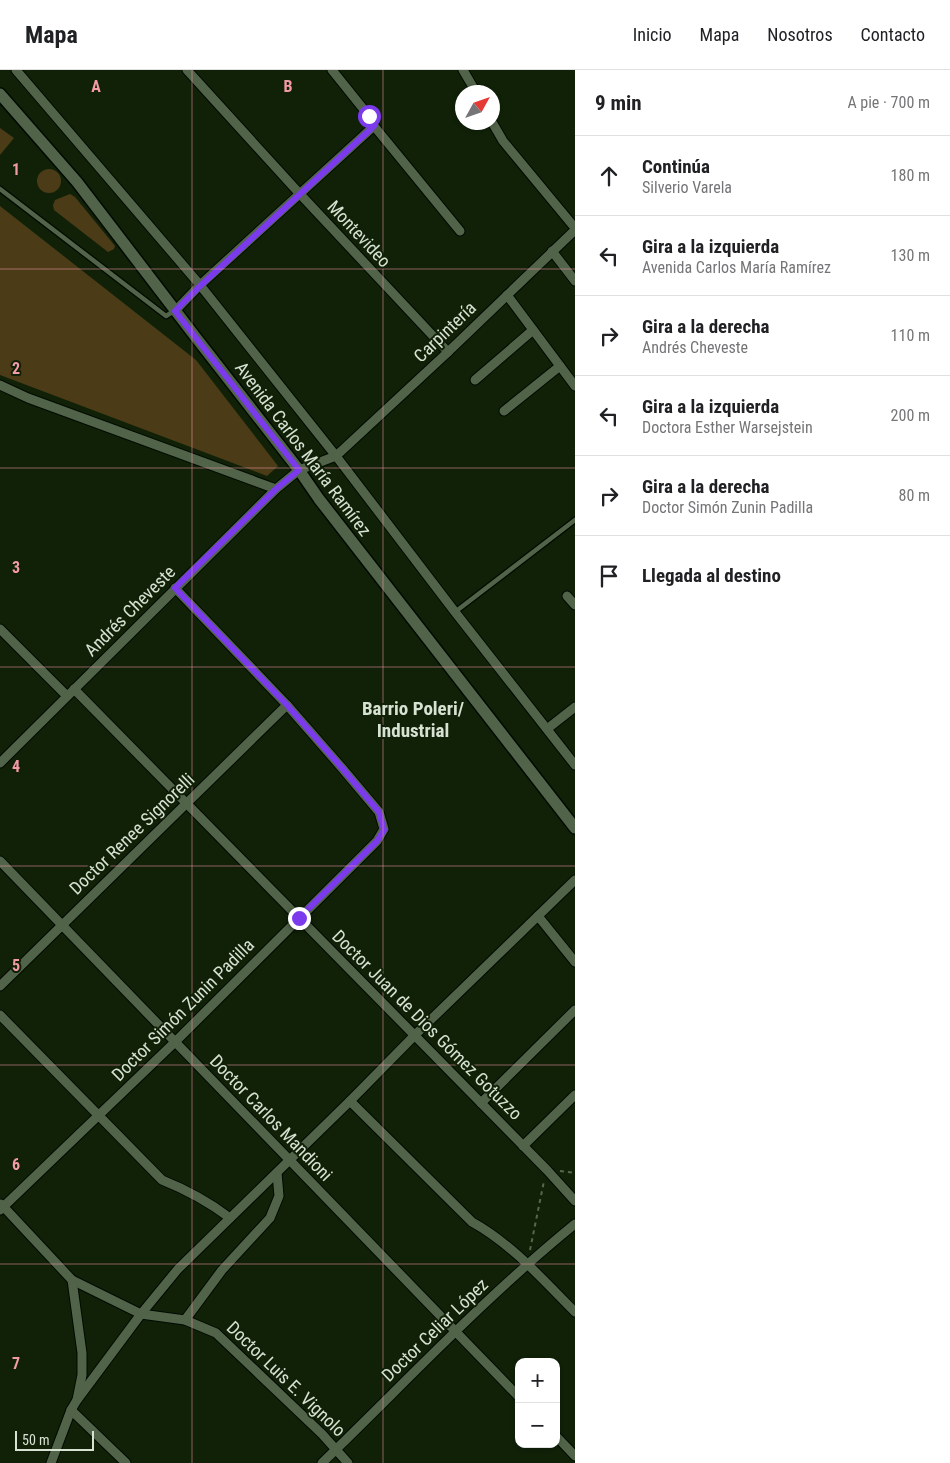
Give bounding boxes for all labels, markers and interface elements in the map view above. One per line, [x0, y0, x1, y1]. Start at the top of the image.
text: Mapa [25, 21, 78, 49]
text: Inicio [633, 24, 672, 45]
text: Mapa [700, 24, 739, 45]
text: Nosotros [767, 24, 833, 45]
text: Contacto [861, 24, 925, 45]
text: A [91, 77, 101, 96]
text: B [284, 77, 293, 96]
north arrow [455, 85, 500, 130]
text: 9 min [595, 91, 642, 115]
text: A pie · 700 m [847, 93, 930, 112]
route start [358, 105, 381, 128]
text: Continúa [642, 155, 710, 178]
text: 1 [12, 160, 20, 179]
icon: ahead [595, 162, 623, 190]
text: 180 m [891, 166, 930, 185]
text: Silverio Varela [642, 178, 732, 197]
street label: Montevideo [323, 196, 395, 271]
text: Gira a la izquierda [642, 235, 779, 258]
icon: left [595, 242, 623, 270]
text: 130 m [891, 246, 930, 265]
text: Avenida Carlos María Ramírez [642, 258, 831, 277]
street label: Carpintería [409, 297, 480, 366]
text: Gira a la derecha [642, 315, 769, 338]
icon: right [595, 322, 623, 350]
text: 110 m [891, 326, 930, 345]
text: Andrés Cheveste [642, 338, 748, 357]
street label: Avenida Carlos María Ramírez [231, 357, 376, 540]
text: 2 [12, 359, 20, 378]
text: Gira a la izquierda [642, 395, 779, 418]
icon: left [595, 402, 623, 430]
text: 200 m [891, 406, 930, 425]
text: Doctora Esther Warsejstein [642, 418, 813, 437]
text: Gira a la derecha [642, 475, 769, 498]
icon: right [595, 482, 623, 510]
text: 80 m [898, 486, 930, 505]
text: Doctor Simón Zunin Padilla [642, 498, 813, 517]
text: 3 [12, 558, 20, 577]
street label: Andrés Cheveste [80, 561, 179, 660]
icon: arrive [595, 562, 623, 590]
text: Llegada al destino [642, 564, 781, 587]
district label: Barrio Poleri/ Industrial [362, 697, 464, 742]
text: 4 [12, 757, 20, 776]
street label: Doctor Renee Signorelli [65, 769, 198, 899]
route end [288, 907, 311, 930]
street label: Doctor Juan de Dios Gómez Gotuzzo [328, 925, 527, 1124]
street label: Doctor Simón Zunin Padilla [107, 934, 258, 1085]
text: 5 [12, 956, 20, 975]
street label: Doctor Carlos Mandioni [206, 1050, 337, 1185]
text: 6 [12, 1155, 20, 1174]
street label: Doctor Celiar López [377, 1274, 492, 1386]
street label: Doctor Luis E. Vignolo [223, 1317, 350, 1441]
text: 7 [12, 1354, 20, 1373]
map controls [515, 1358, 560, 1448]
button: + [515, 1358, 560, 1403]
button: − [515, 1403, 560, 1448]
scale bar [15, 1428, 94, 1451]
text: 50 m [22, 1432, 50, 1448]

